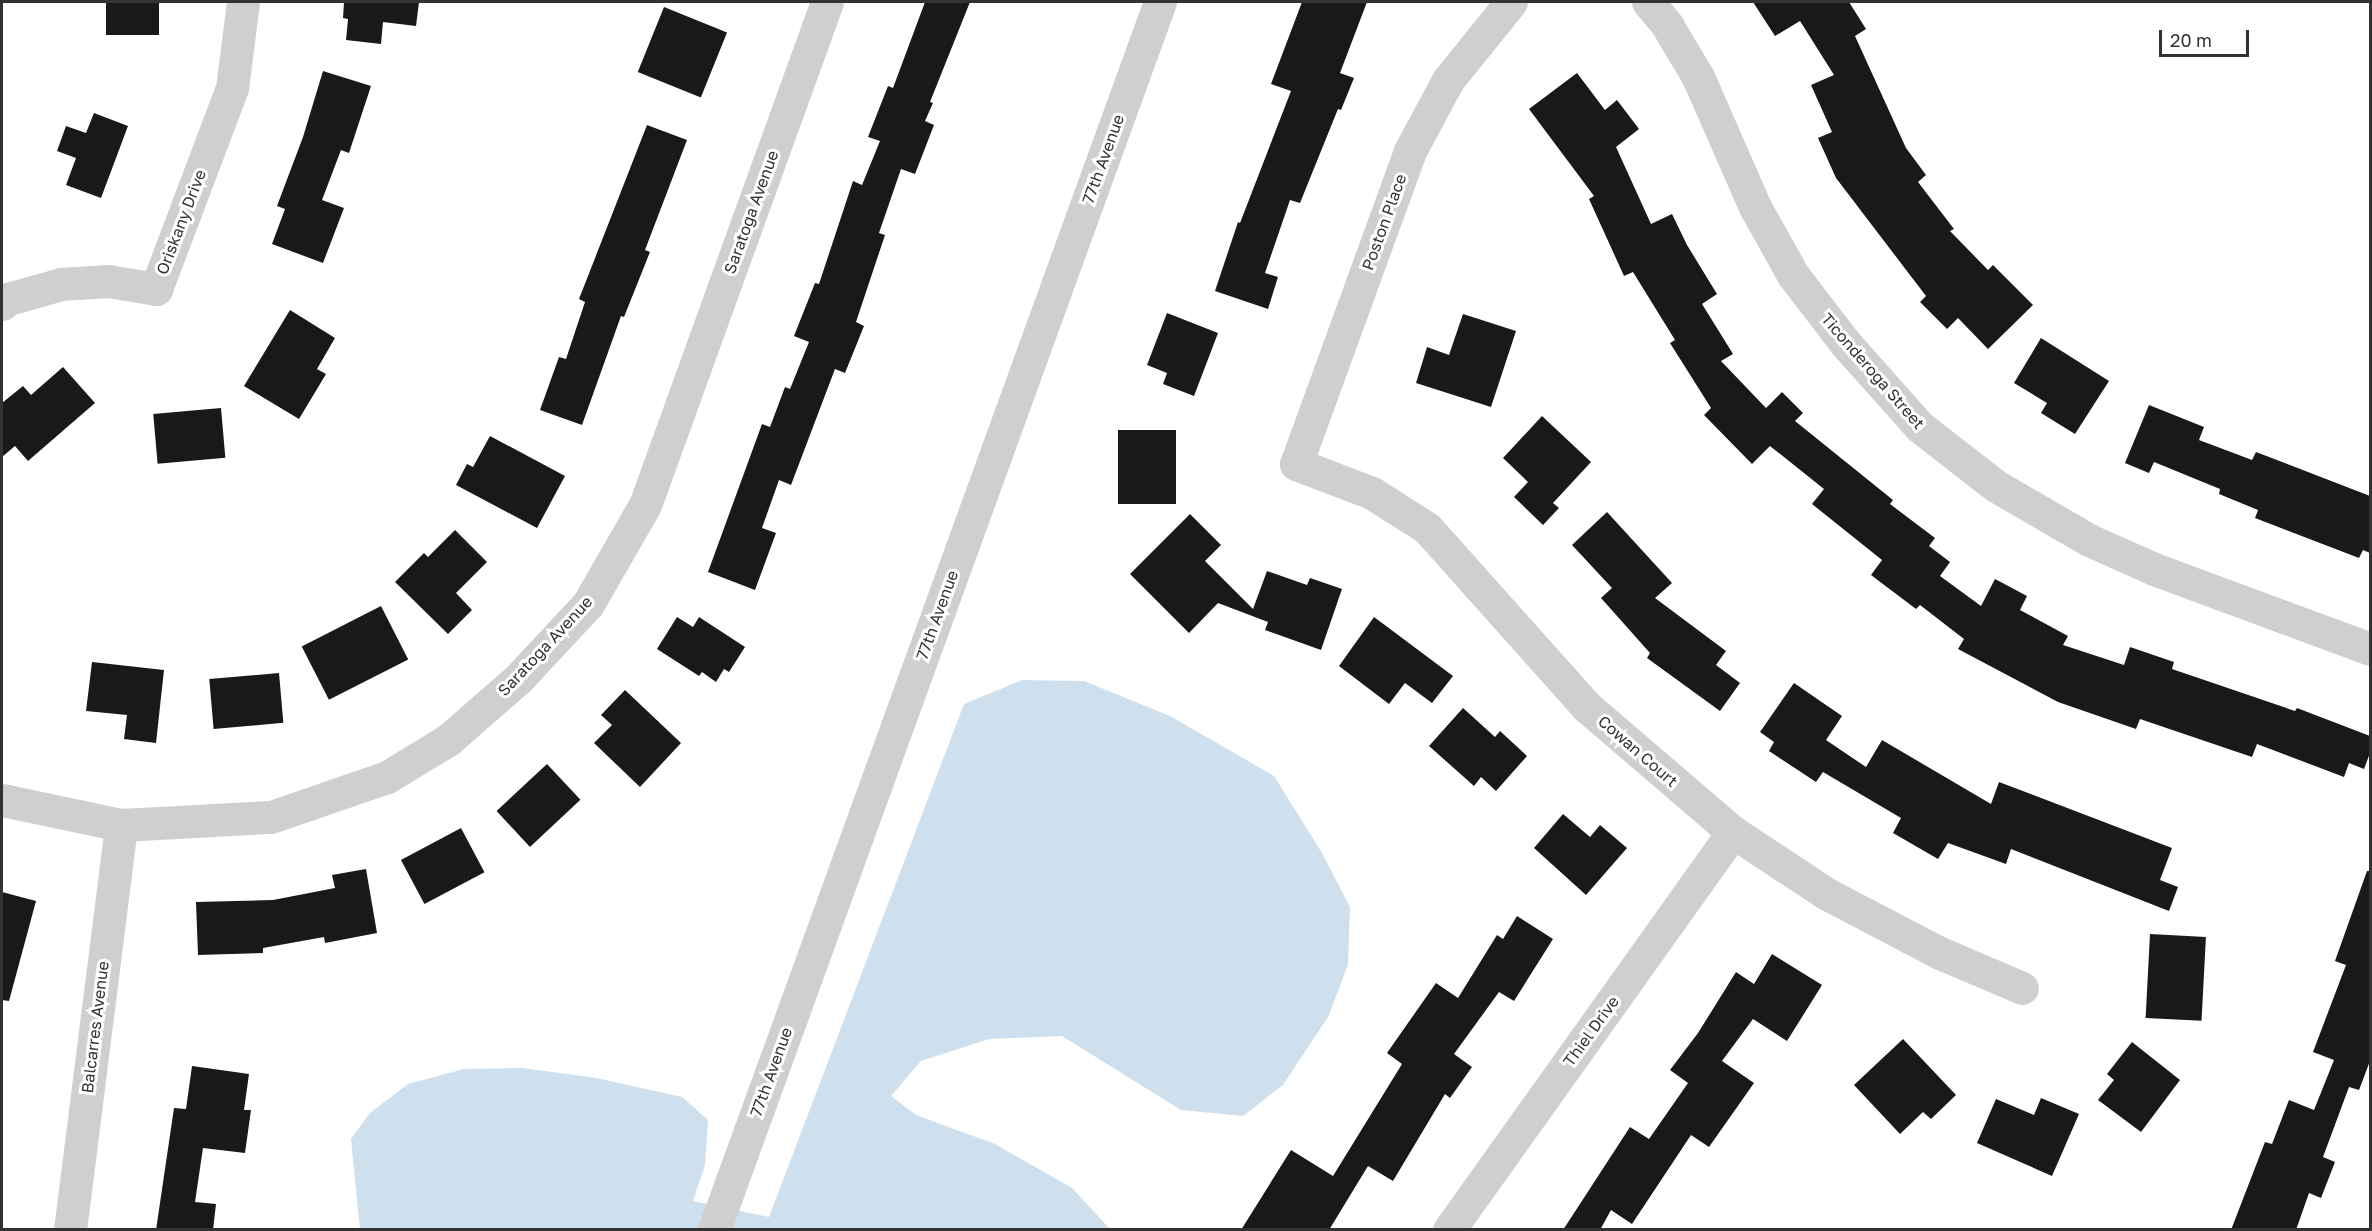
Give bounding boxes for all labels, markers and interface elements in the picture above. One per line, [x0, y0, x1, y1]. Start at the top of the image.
scale bar [2162, 18, 2252, 56]
text: 20 m [2170, 29, 2212, 51]
street label: 77th Avenue [1078, 112, 1128, 206]
street label: Saratoga Avenue [720, 148, 782, 276]
street label: Oriskany Drive [152, 167, 210, 277]
street label: Poston Place [1358, 171, 1410, 273]
street label: Ticonderoga Street [1817, 309, 1929, 433]
street label: 77th Avenue [912, 568, 962, 662]
street label: Saratoga Avenue [494, 592, 596, 700]
street label: Cowan Court [1594, 711, 1682, 791]
street label: Balcarres Avenue [77, 960, 113, 1094]
street label: Thiel Drive [1559, 992, 1623, 1070]
street label: 77th Avenue [746, 1025, 796, 1119]

